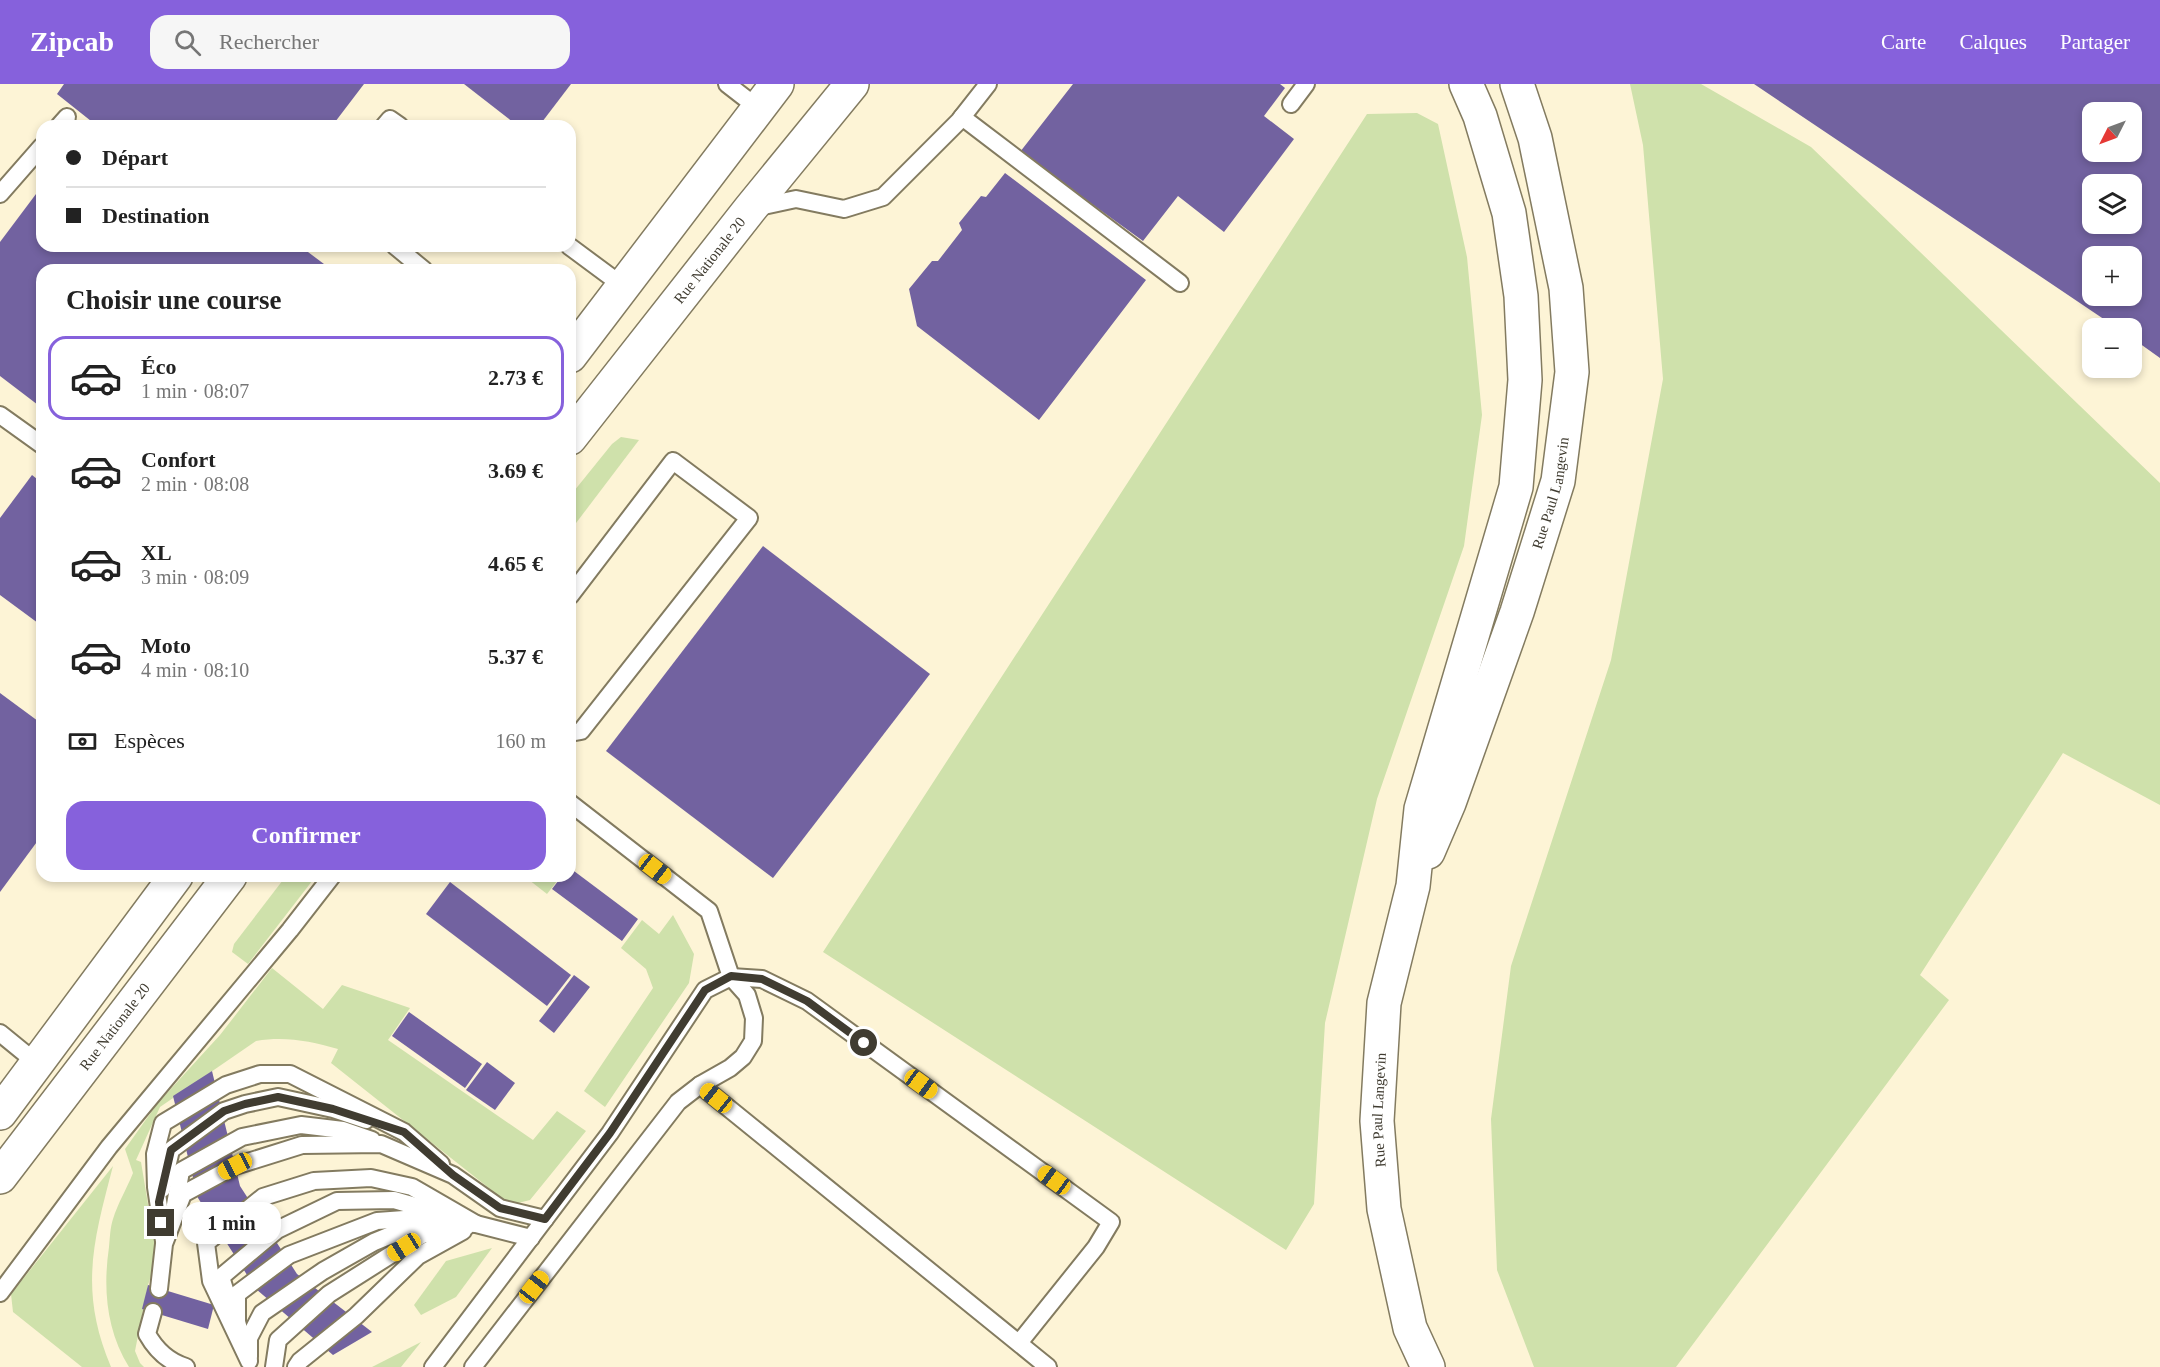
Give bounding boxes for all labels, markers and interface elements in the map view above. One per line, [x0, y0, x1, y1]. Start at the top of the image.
search box [150, 15, 570, 69]
text: Zipcab [30, 26, 114, 57]
icon: search [171, 26, 204, 59]
text: Rechercher [219, 29, 319, 54]
text: Carte [1881, 30, 1926, 54]
text: Calques [1959, 30, 2027, 54]
text: Partager [2060, 30, 2130, 54]
north arrow [2082, 102, 2142, 162]
map controls [2082, 102, 2142, 378]
text: Départ [102, 145, 168, 170]
button: layers [2082, 174, 2142, 234]
text: Destination [102, 203, 210, 228]
street label: Rue Nationale 20 [671, 214, 748, 307]
button: + [2082, 246, 2142, 306]
text: Choisir une course [66, 285, 282, 315]
button: − [2082, 318, 2142, 378]
icon: car [69, 351, 123, 405]
text: Éco [141, 354, 176, 379]
text: 2.73 € [488, 365, 543, 390]
text: 1 min · 08:07 [141, 380, 249, 402]
street label: Rue Paul Langevin [1529, 436, 1572, 551]
icon: car [69, 444, 123, 498]
text: Confort [141, 447, 216, 472]
text: 3.69 € [488, 458, 543, 483]
text: 2 min · 08:08 [141, 473, 249, 495]
icon: car [69, 537, 123, 591]
text: XL [141, 540, 172, 565]
text: 4.65 € [488, 551, 543, 576]
text: 3 min · 08:09 [141, 566, 249, 588]
icon: car [69, 630, 123, 684]
text: Moto [141, 633, 191, 658]
text: 5.37 € [488, 644, 543, 669]
text: 4 min · 08:10 [141, 659, 249, 681]
icon: cash [66, 725, 99, 758]
text: Espèces [114, 728, 185, 753]
text: 160 m [495, 730, 546, 752]
button: Confirmer [66, 801, 546, 870]
car [635, 851, 675, 887]
street label: Rue Nationale 20 [77, 980, 153, 1073]
route start [850, 1029, 877, 1056]
street label: Rue Paul Langevin [1369, 1052, 1389, 1168]
car [901, 1066, 941, 1102]
car [696, 1080, 736, 1116]
car [215, 1150, 255, 1182]
car [1034, 1162, 1074, 1198]
callout: 1 min [182, 1202, 281, 1244]
route end [147, 1209, 174, 1236]
text: 1 min [207, 1212, 256, 1234]
car [384, 1230, 424, 1264]
car [516, 1267, 552, 1307]

